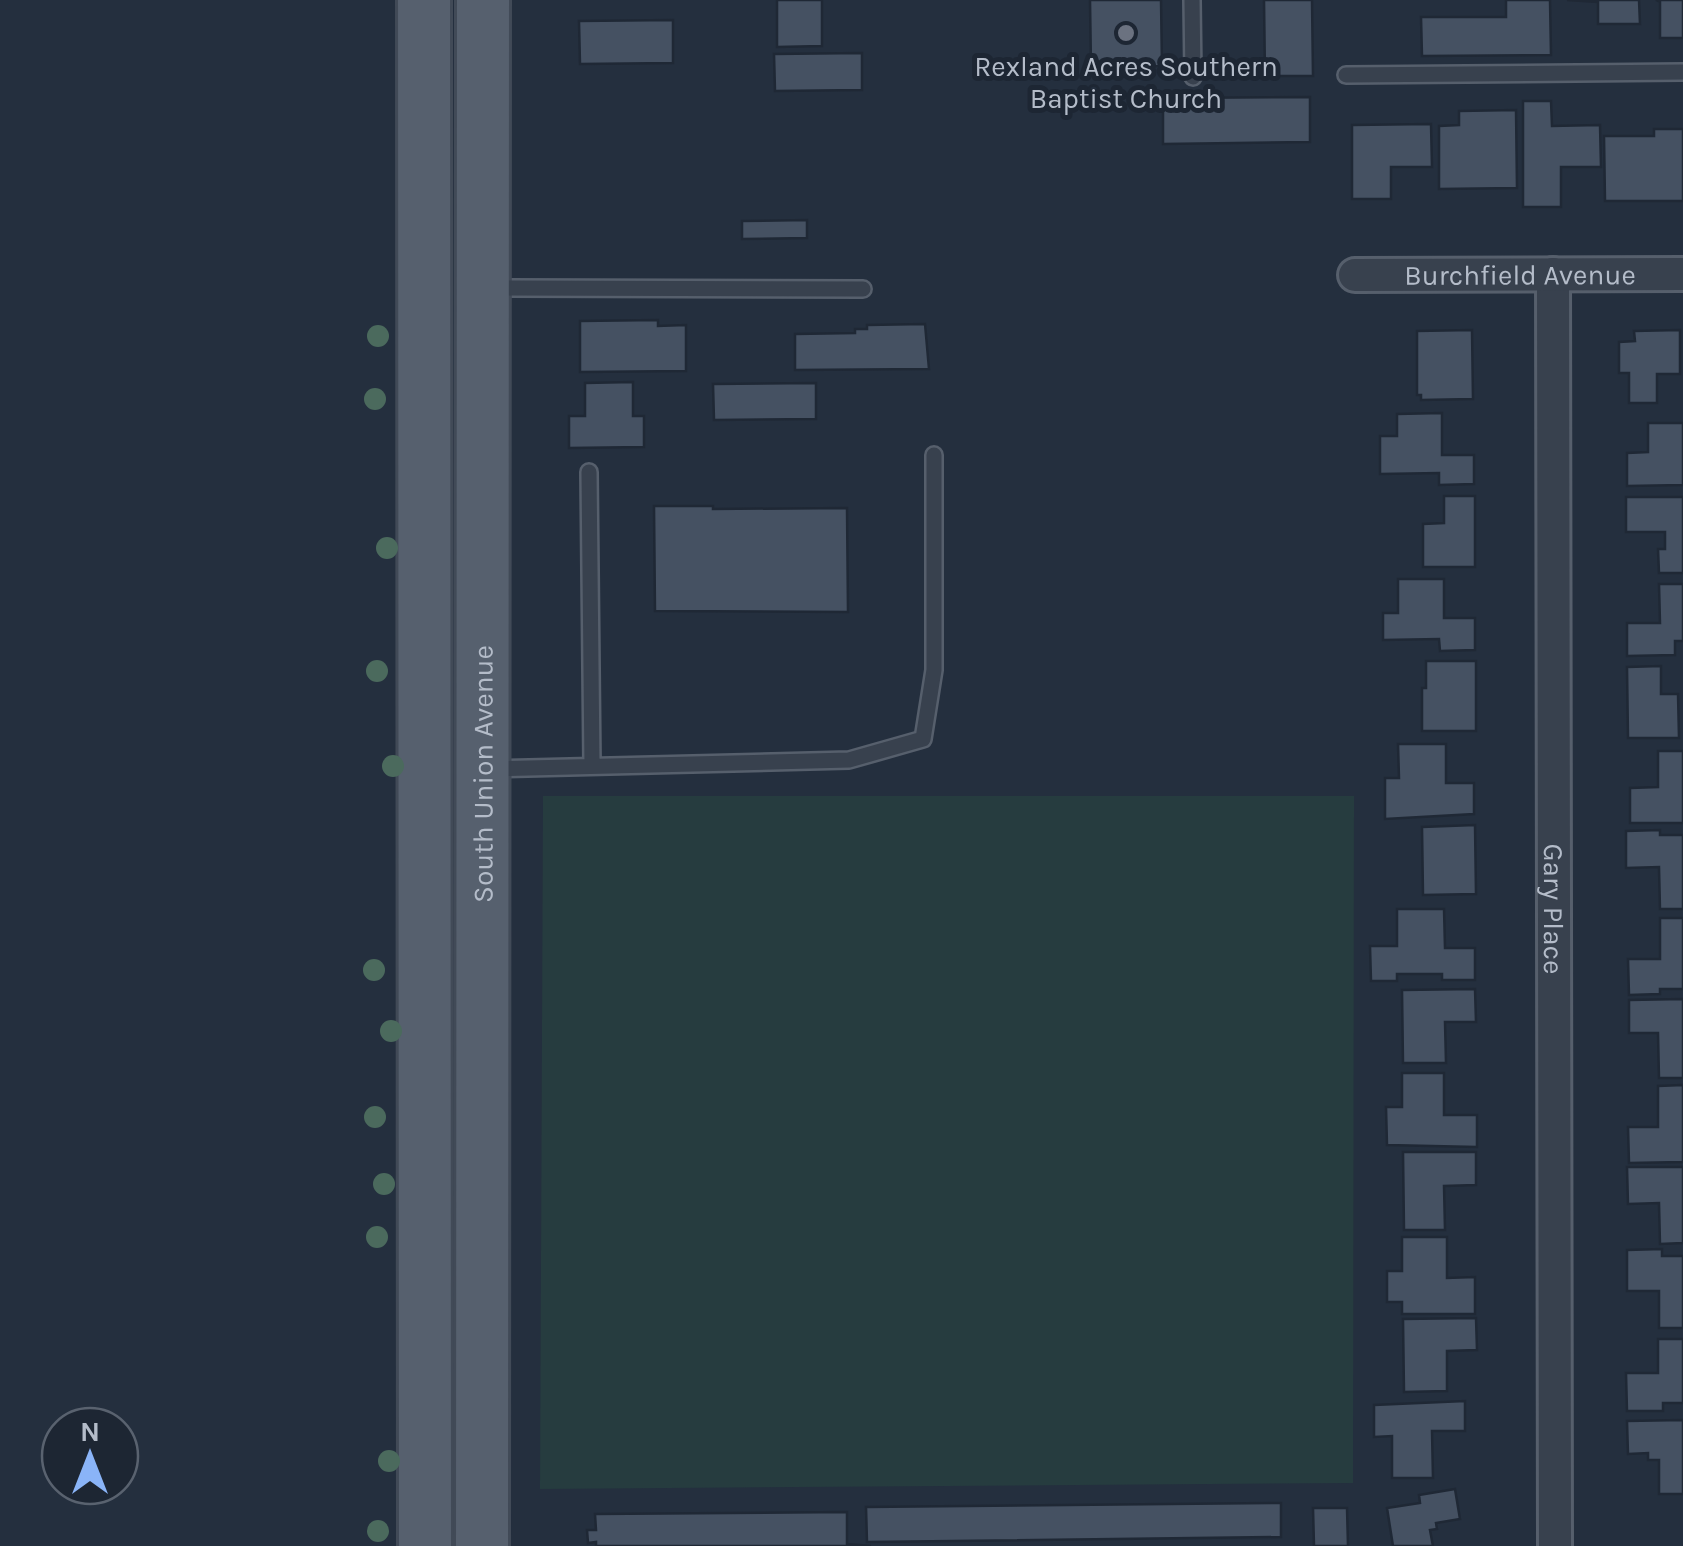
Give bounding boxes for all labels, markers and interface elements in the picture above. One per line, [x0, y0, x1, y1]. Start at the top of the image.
marker: Rexland Acres Southern Baptist Church [1115, 22, 1137, 44]
place label: Rexland Acres Southern Baptist Church [974, 50, 1278, 115]
street label: Burchfield Avenue [1404, 258, 1636, 291]
street label: South Union Avenue [466, 645, 499, 903]
street label: Gary Place [1537, 844, 1571, 974]
north arrow [40, 1406, 140, 1506]
text: N [80, 1415, 100, 1448]

